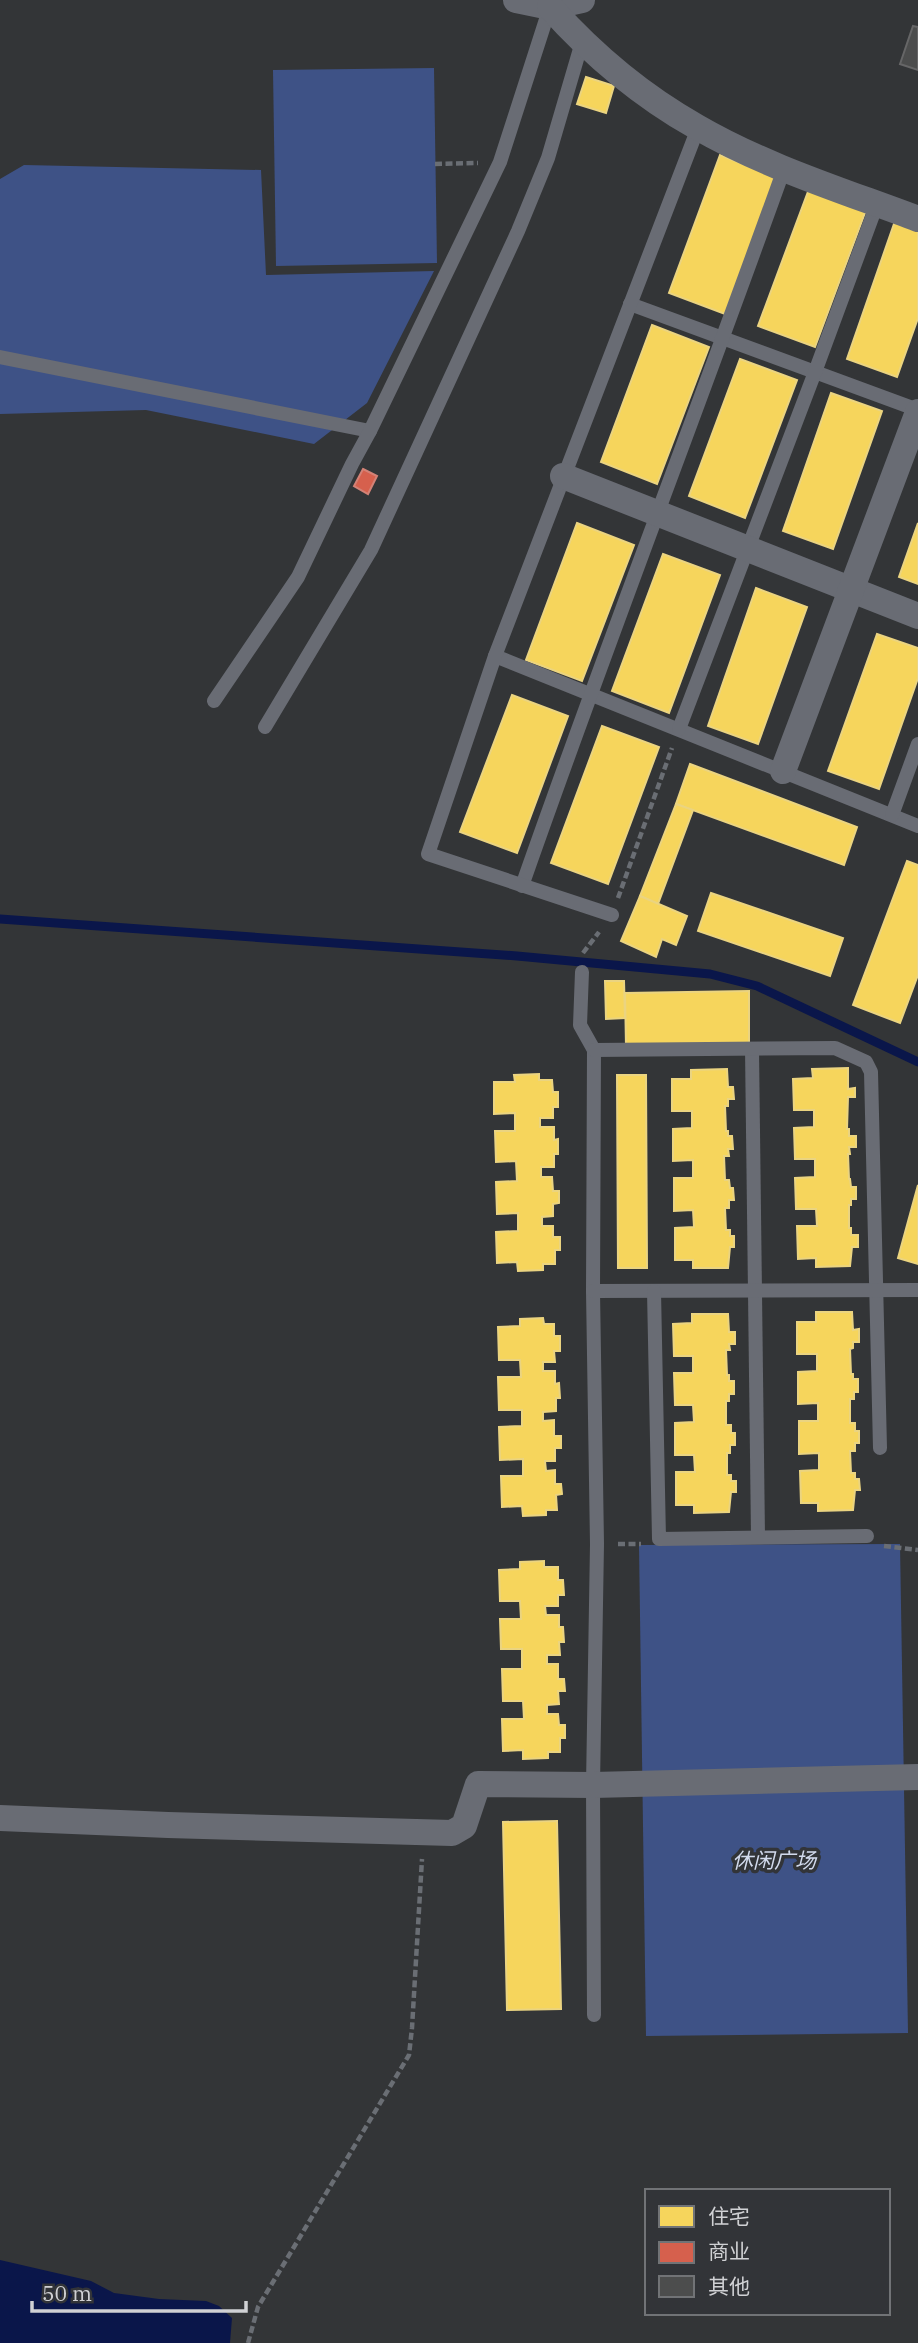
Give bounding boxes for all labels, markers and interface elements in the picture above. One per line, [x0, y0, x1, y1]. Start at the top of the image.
park label: 休闲广场 [732, 1846, 818, 1874]
legend [645, 2189, 890, 2315]
text: 住宅 [708, 2202, 750, 2230]
text: 商业 [708, 2237, 750, 2265]
scale bar [32, 2270, 245, 2314]
text: 其他 [708, 2272, 750, 2300]
text: 50 m [42, 2279, 92, 2307]

